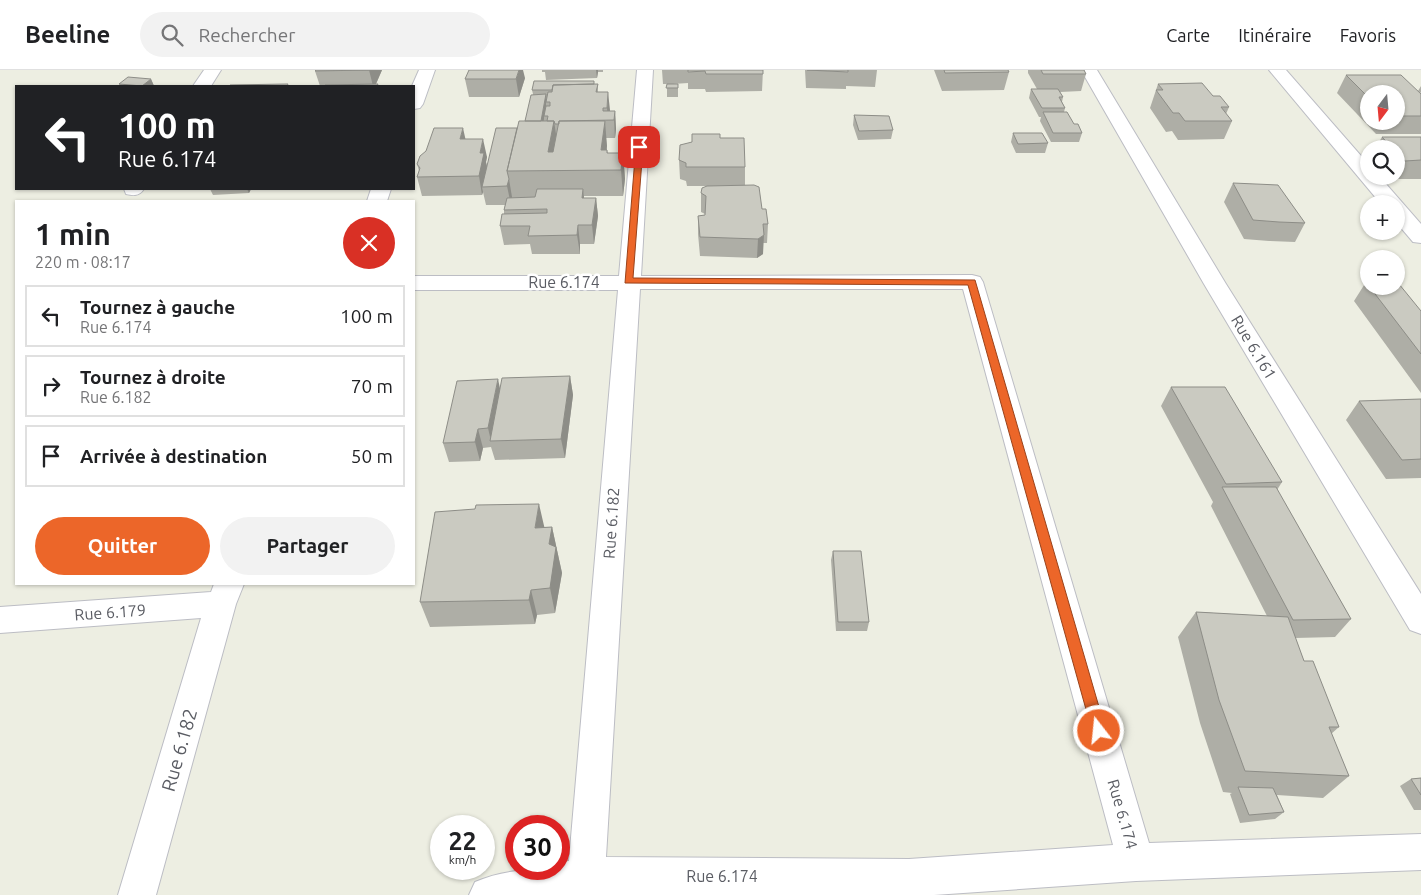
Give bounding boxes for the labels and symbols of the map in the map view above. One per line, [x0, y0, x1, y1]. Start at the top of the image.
north arrow [1360, 85, 1405, 130]
pin [618, 126, 660, 168]
street label: Rue 6.174 [528, 273, 600, 291]
street label: Rue 6.161 [1228, 312, 1280, 382]
street label: Rue 6.182 [600, 487, 622, 559]
street label: Rue 6.179 [74, 601, 146, 623]
position arrow [1072, 704, 1124, 756]
street label: Rue 6.182 [157, 706, 201, 794]
street label: Rue 6.174 [1104, 777, 1142, 851]
speed limit sign: 30 [505, 815, 570, 880]
street label: Rue 6.174 [686, 867, 758, 885]

